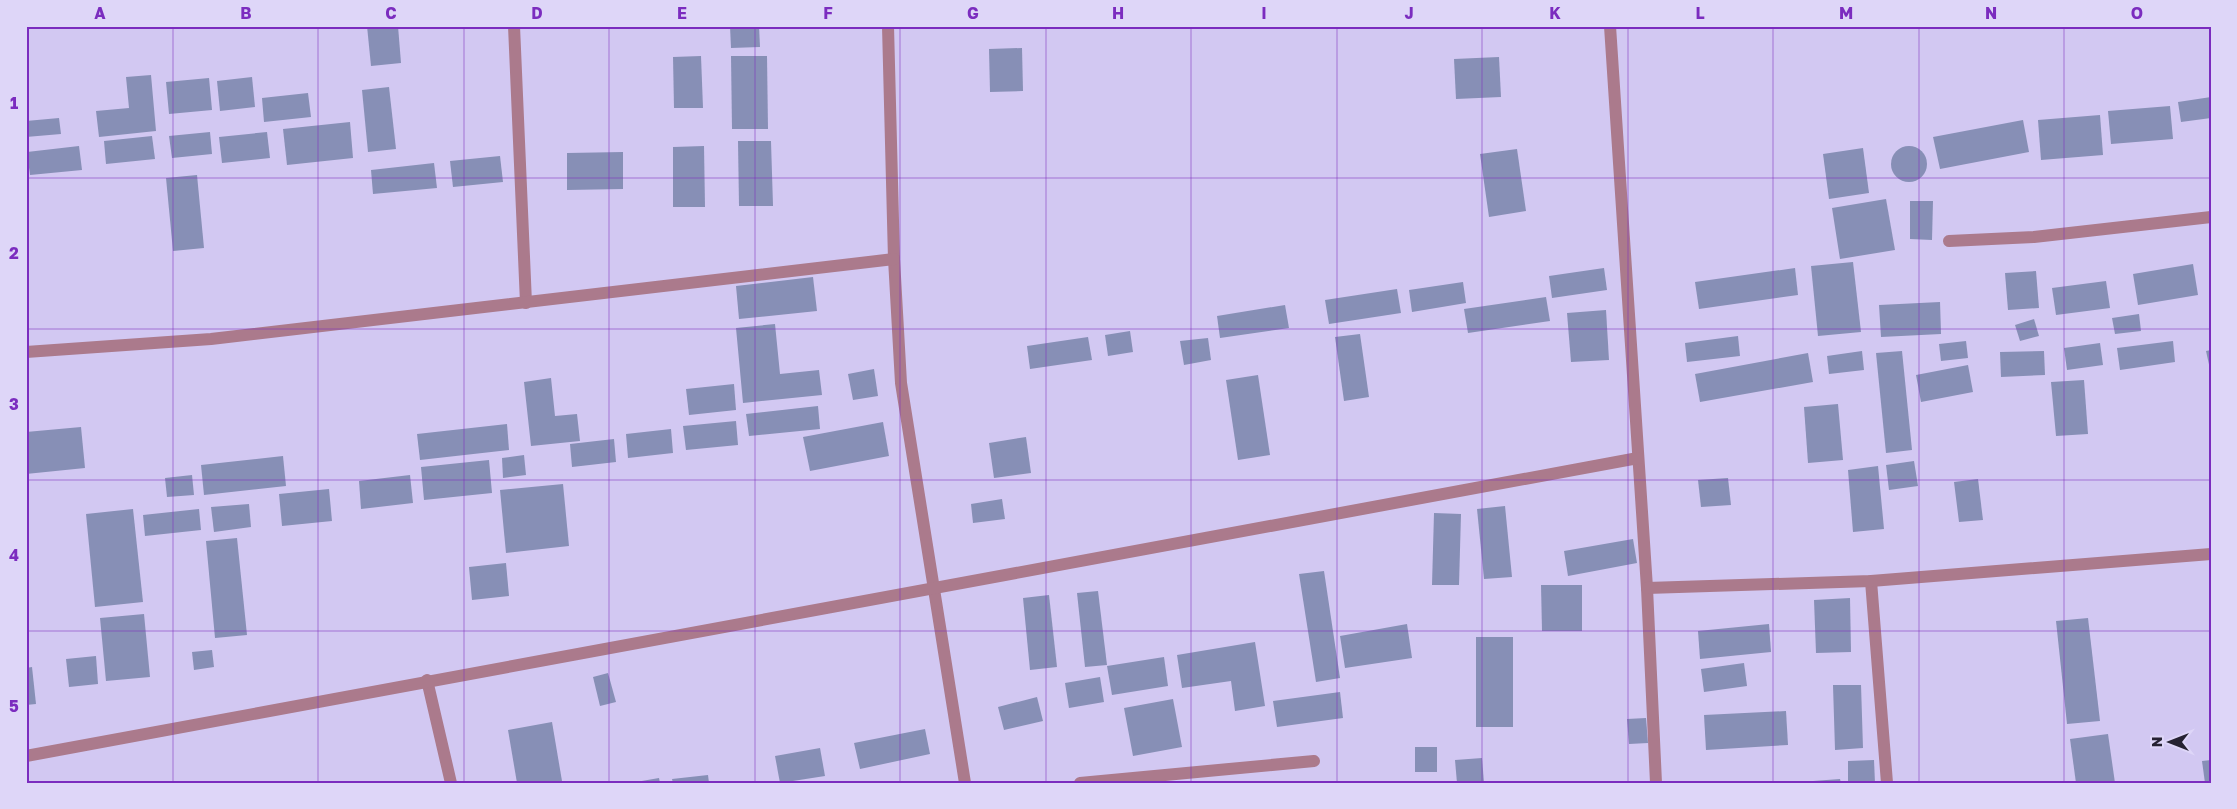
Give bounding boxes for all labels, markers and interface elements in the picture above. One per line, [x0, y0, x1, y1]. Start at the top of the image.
text: A [94, 3, 106, 23]
text: B [240, 3, 252, 23]
text: C [385, 3, 397, 23]
text: D [531, 3, 543, 23]
text: E [677, 3, 687, 23]
text: F [823, 3, 833, 23]
text: G [967, 3, 979, 23]
text: H [1112, 3, 1124, 23]
text: I [1261, 3, 1267, 23]
text: J [1404, 3, 1414, 23]
text: K [1549, 3, 1561, 23]
text: L [1695, 3, 1705, 23]
text: M [1839, 3, 1853, 23]
text: N [1985, 3, 1997, 23]
text: O [2131, 3, 2143, 23]
text: 1 [10, 93, 18, 113]
text: 2 [9, 243, 19, 263]
text: 3 [9, 394, 19, 414]
text: 4 [9, 545, 19, 565]
text: 5 [9, 696, 19, 716]
north arrow [2144, 716, 2194, 766]
text: N [2148, 737, 2165, 747]

